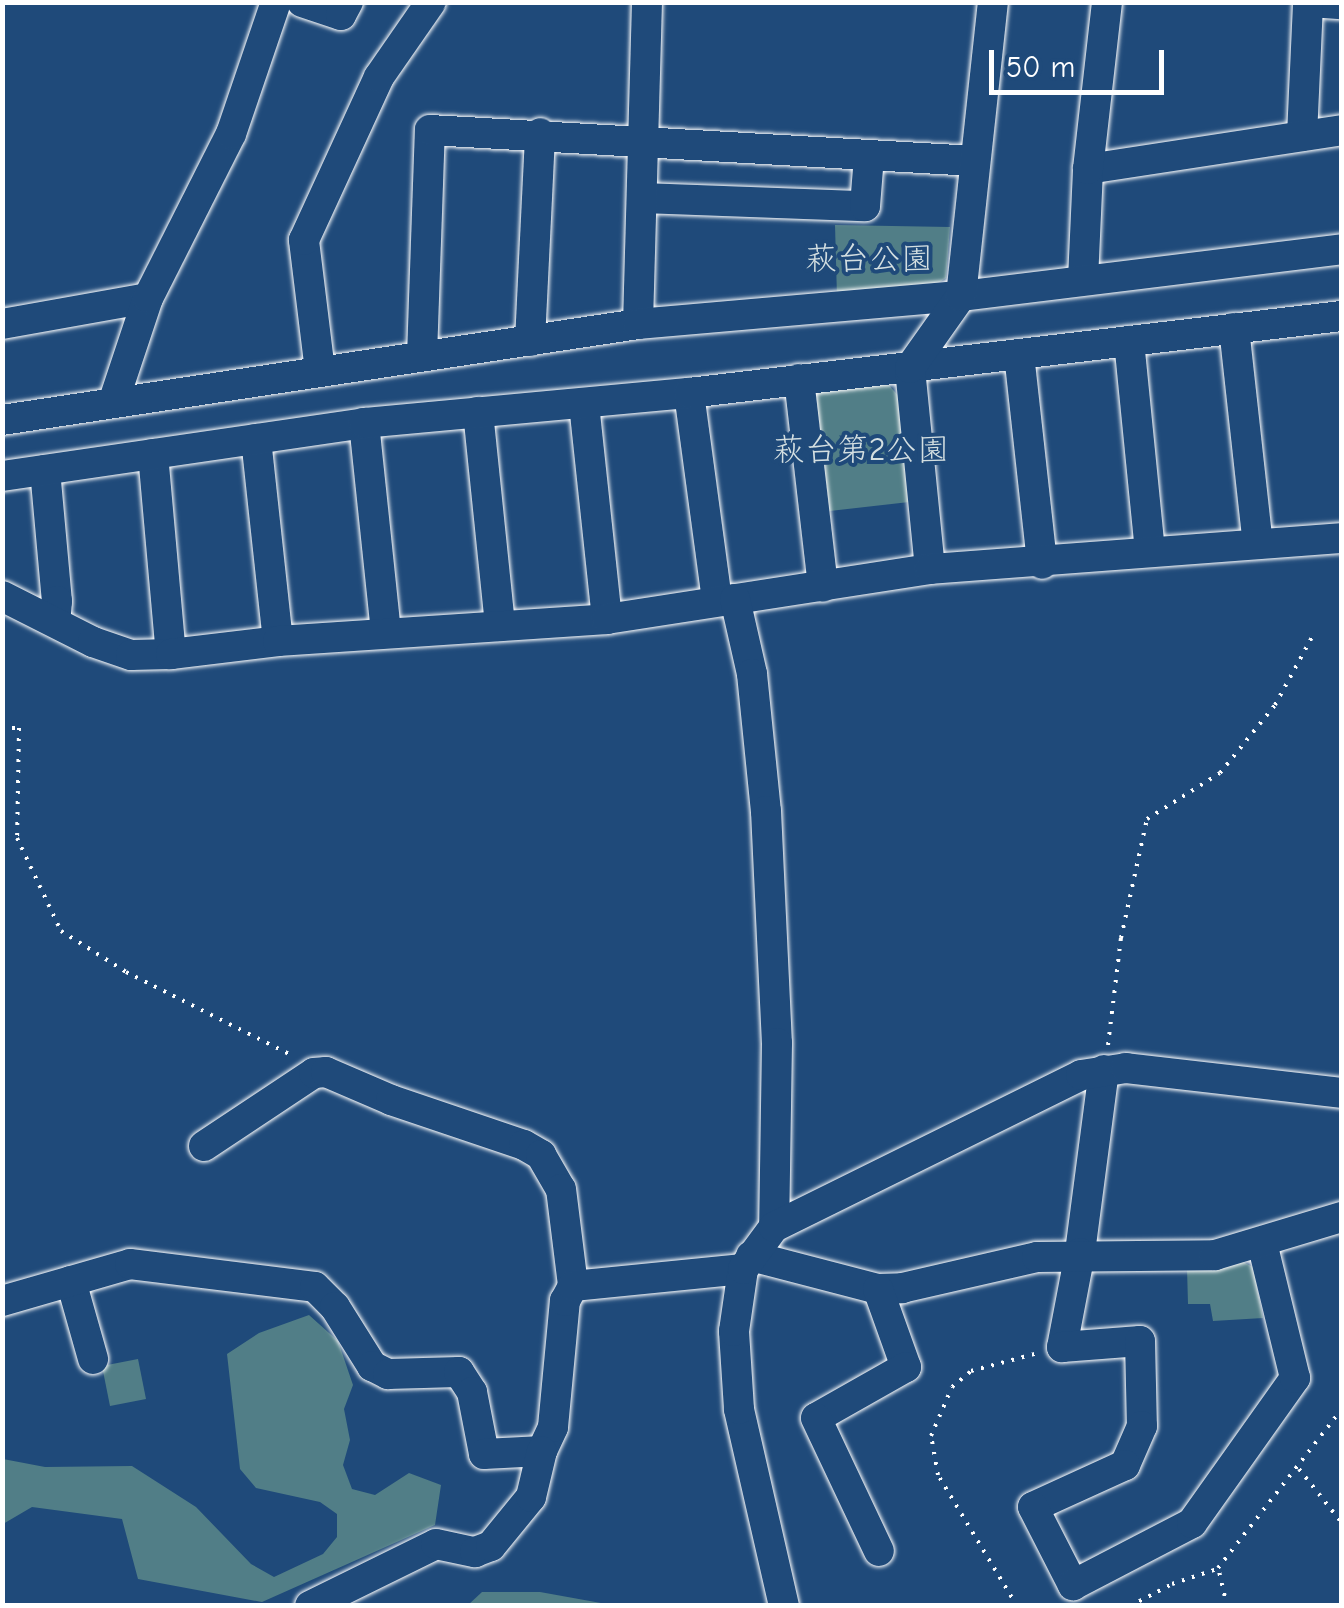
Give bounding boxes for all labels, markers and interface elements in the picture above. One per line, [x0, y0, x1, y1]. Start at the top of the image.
scale bar [994, 30, 1169, 92]
text: 50 m [1006, 50, 1075, 85]
park label: 萩台公園 [805, 240, 933, 278]
park label: 萩台第2公園 [773, 431, 949, 469]

